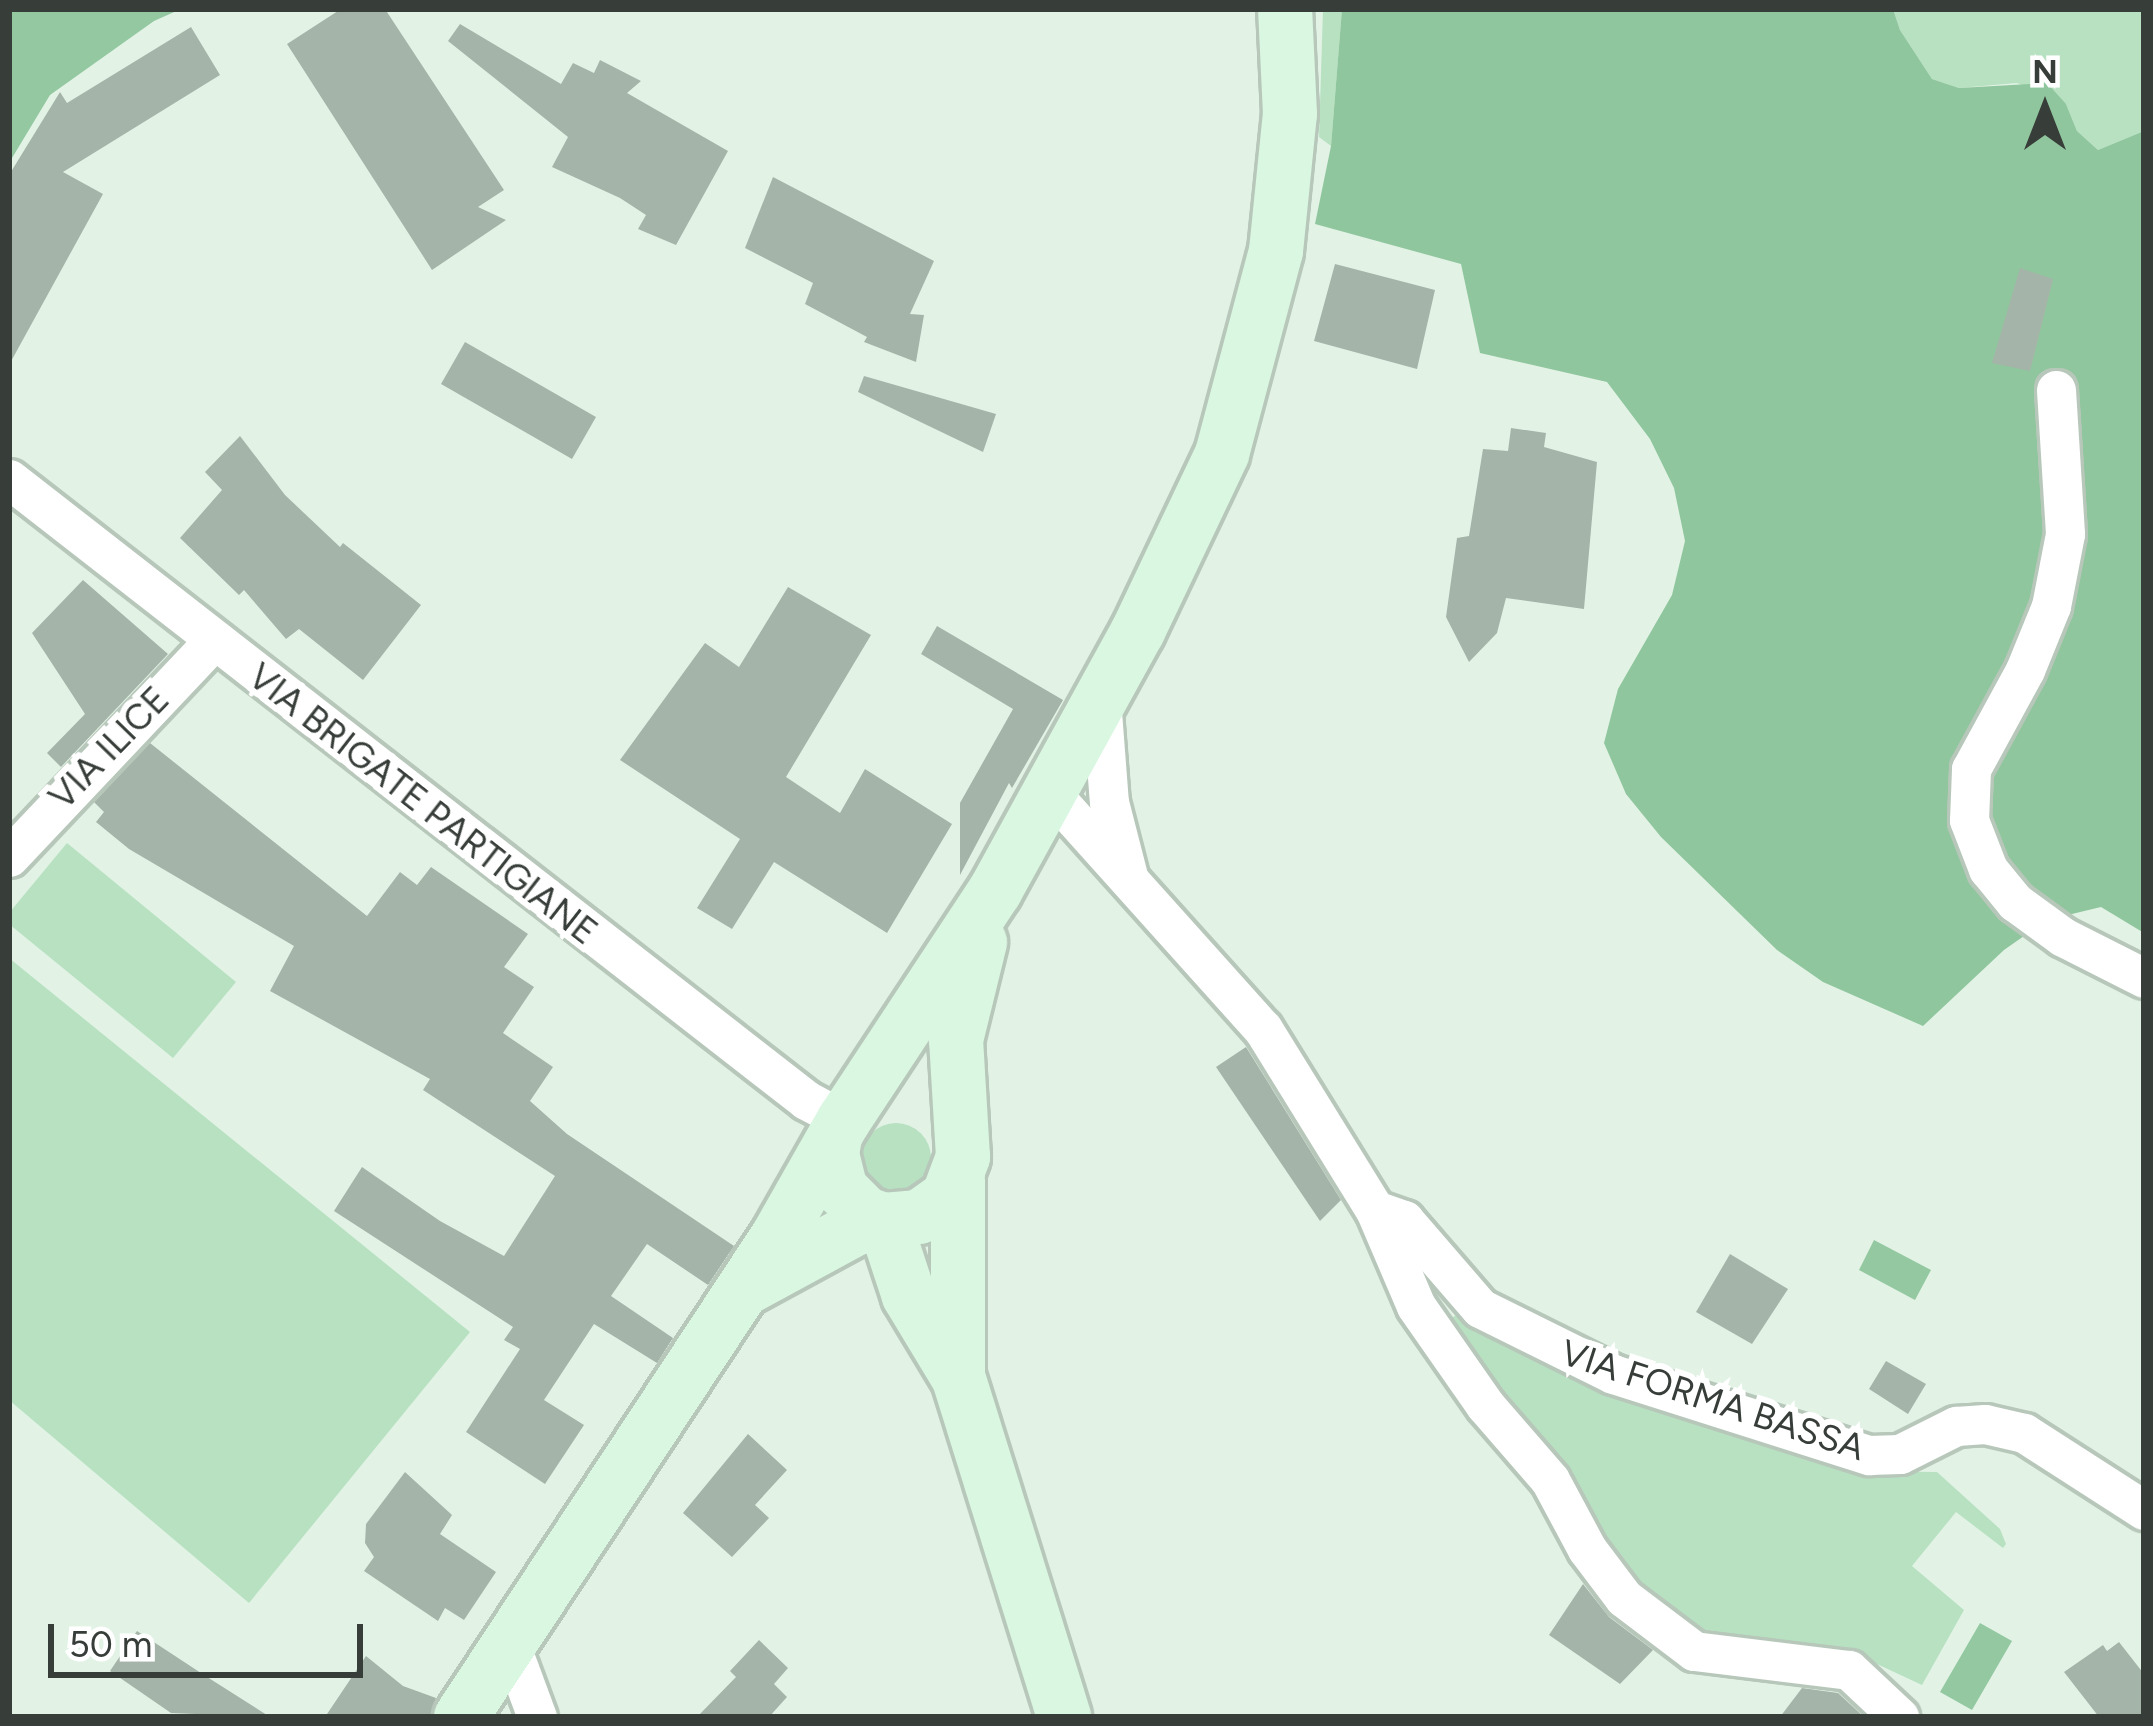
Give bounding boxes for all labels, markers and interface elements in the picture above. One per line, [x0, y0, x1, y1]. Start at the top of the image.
north arrow [1985, 48, 2105, 168]
text: N [2032, 52, 2058, 91]
street label: VIA BRIGATE PARTIGIANE [240, 654, 606, 954]
street label: VIA ILICE [40, 678, 178, 818]
street label: VIA FORMA BASSA [1556, 1331, 1870, 1469]
scale bar [54, 1600, 369, 1674]
text: 50 m [69, 1623, 152, 1666]

